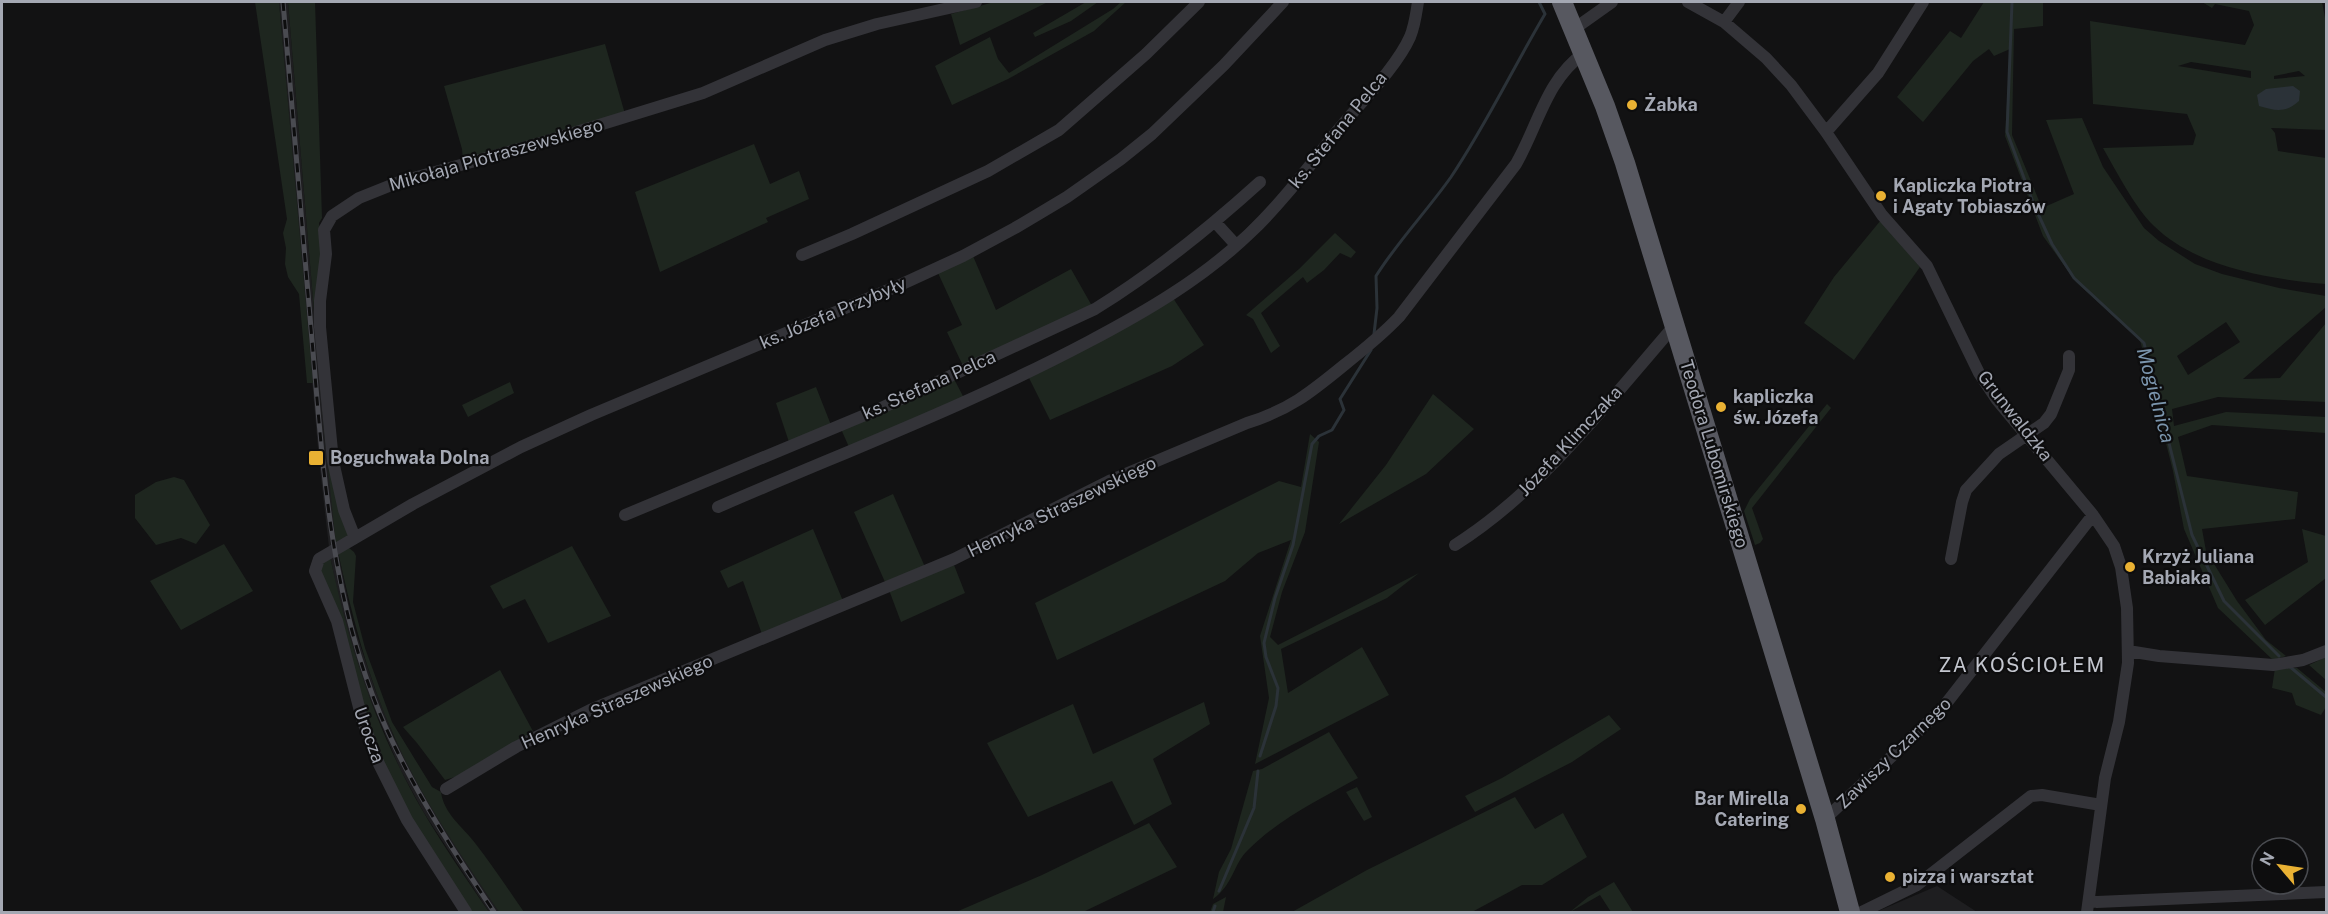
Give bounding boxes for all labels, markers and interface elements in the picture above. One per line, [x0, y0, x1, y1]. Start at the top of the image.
street label: ks. Stefana Pelca [1284, 67, 1391, 192]
place label: Żabka [1644, 93, 1698, 115]
marker: Żabka [1625, 98, 1639, 112]
street label: Mikołaja Piotraszewskiego [387, 114, 605, 195]
place label: Kapliczka Piotra i Agaty Tobiaszów [1893, 175, 2046, 217]
marker: Kapliczka Piotra i Agaty Tobiaszów [1874, 189, 1888, 203]
street label: ks. Józefa Przybyły [757, 272, 909, 353]
water label: Mogielnica [2132, 344, 2180, 446]
street label: ks. Stefana Pelca [859, 346, 999, 423]
street label: Teodora Lubomirskiego [1676, 357, 1753, 550]
street label: Grunwaldzka [1974, 366, 2057, 465]
street label: Józefa Klimczaka [1513, 381, 1626, 500]
place label: kapliczka św. Józefa [1733, 386, 1818, 428]
marker: kapliczka św. Józefa [1714, 400, 1728, 414]
place label: Boguchwała Dolna [330, 447, 489, 468]
marker: Boguchwała Dolna [307, 449, 325, 467]
street label: Henryka Straszewskiego [964, 452, 1159, 561]
place label: Krzyż Juliana Babiaka [2142, 546, 2254, 588]
marker: Krzyż Juliana Babiaka [2123, 560, 2137, 574]
street label: Henryka Straszewskiego [518, 650, 716, 753]
district label: ZA KOŚCIOŁEM [1938, 652, 2106, 677]
street label: Zawiszy Czarnego [1832, 693, 1955, 813]
street label: Urocza [350, 704, 389, 766]
place label: Bar Mirella Catering [1694, 788, 1789, 830]
marker: Bar Mirella Catering [1794, 802, 1808, 816]
north arrow [2250, 836, 2310, 896]
text: N [2256, 849, 2279, 869]
place label: pizza i warsztat [1902, 866, 2034, 887]
marker: pizza i warsztat [1883, 870, 1897, 884]

